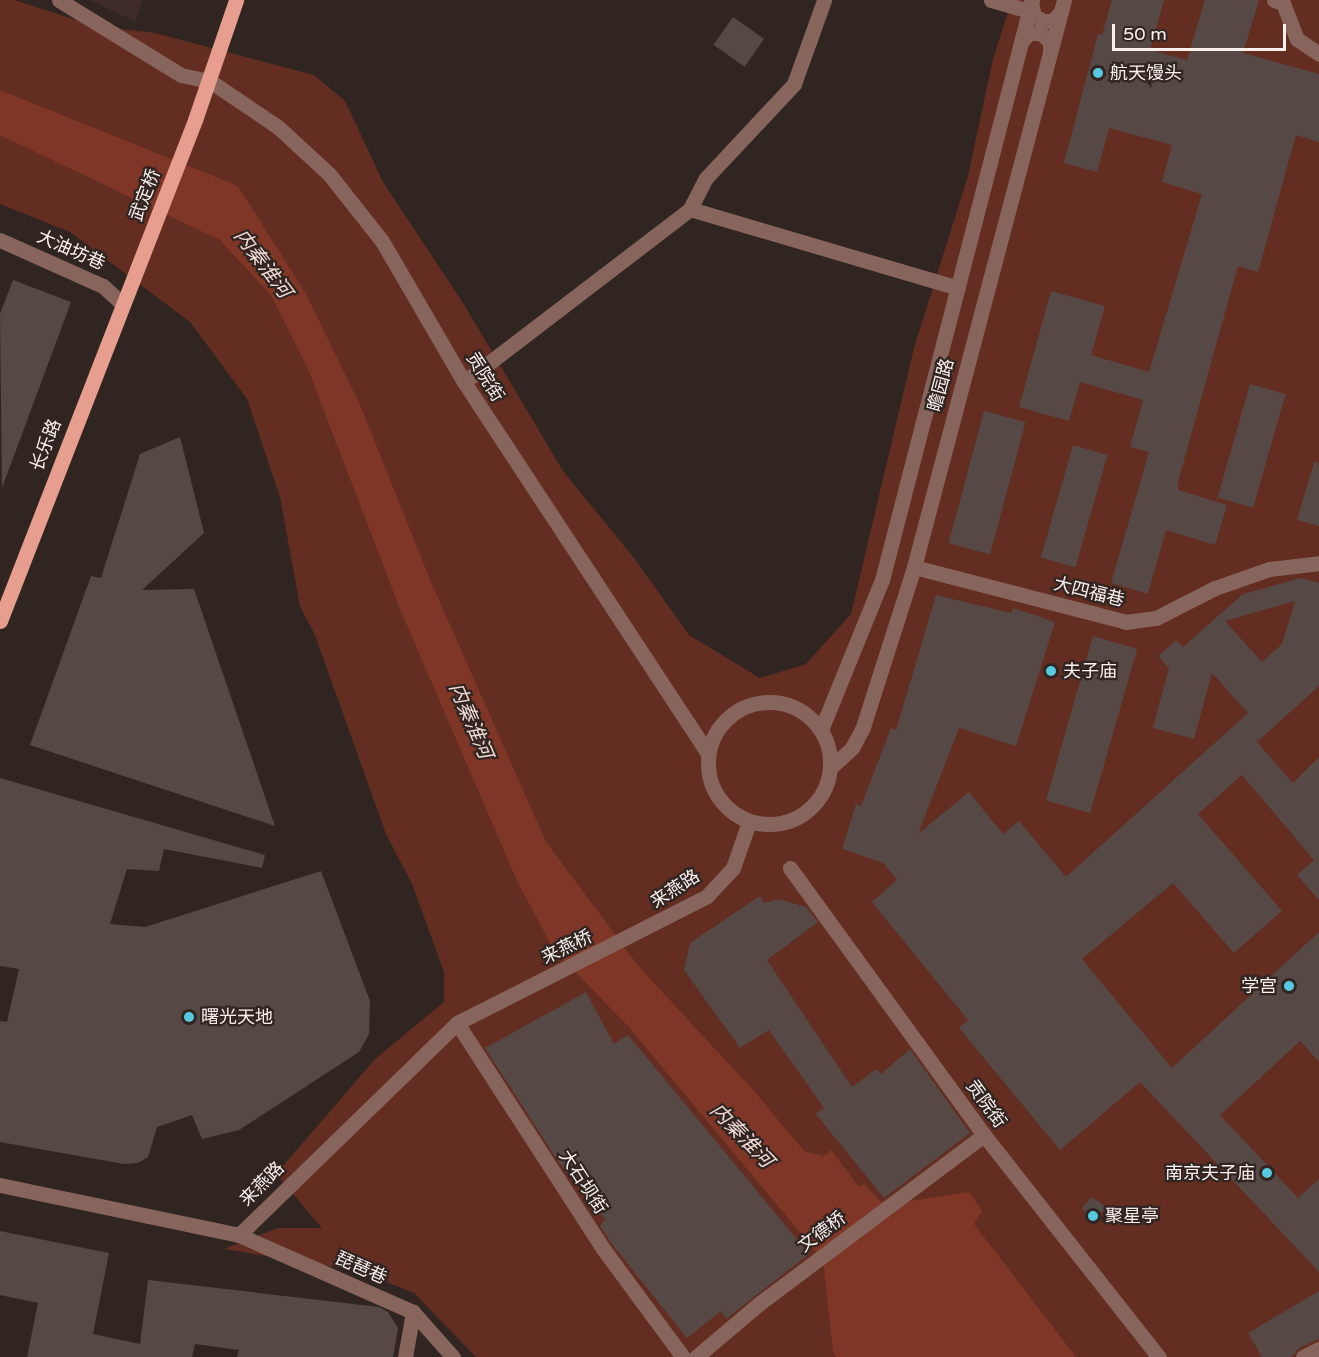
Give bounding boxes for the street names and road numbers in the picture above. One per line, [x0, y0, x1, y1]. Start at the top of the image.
street label: 武定桥 [125, 166, 165, 224]
street label: 大油坊巷 [34, 225, 108, 275]
street label: 贡院街 [462, 348, 508, 406]
street label: 瞻园路 [924, 356, 958, 414]
street label: 长乐路 [26, 416, 66, 474]
street label: 大四福巷 [1051, 573, 1127, 611]
street label: 来燕路 [646, 865, 704, 913]
street label: 来燕桥 [538, 925, 596, 969]
street label: 贡院街 [961, 1076, 1011, 1132]
street label: 大石坝街 [554, 1146, 612, 1218]
street label: 来燕路 [235, 1157, 289, 1211]
street label: 文德桥 [794, 1207, 850, 1257]
street label: 琵琶巷 [332, 1247, 390, 1289]

